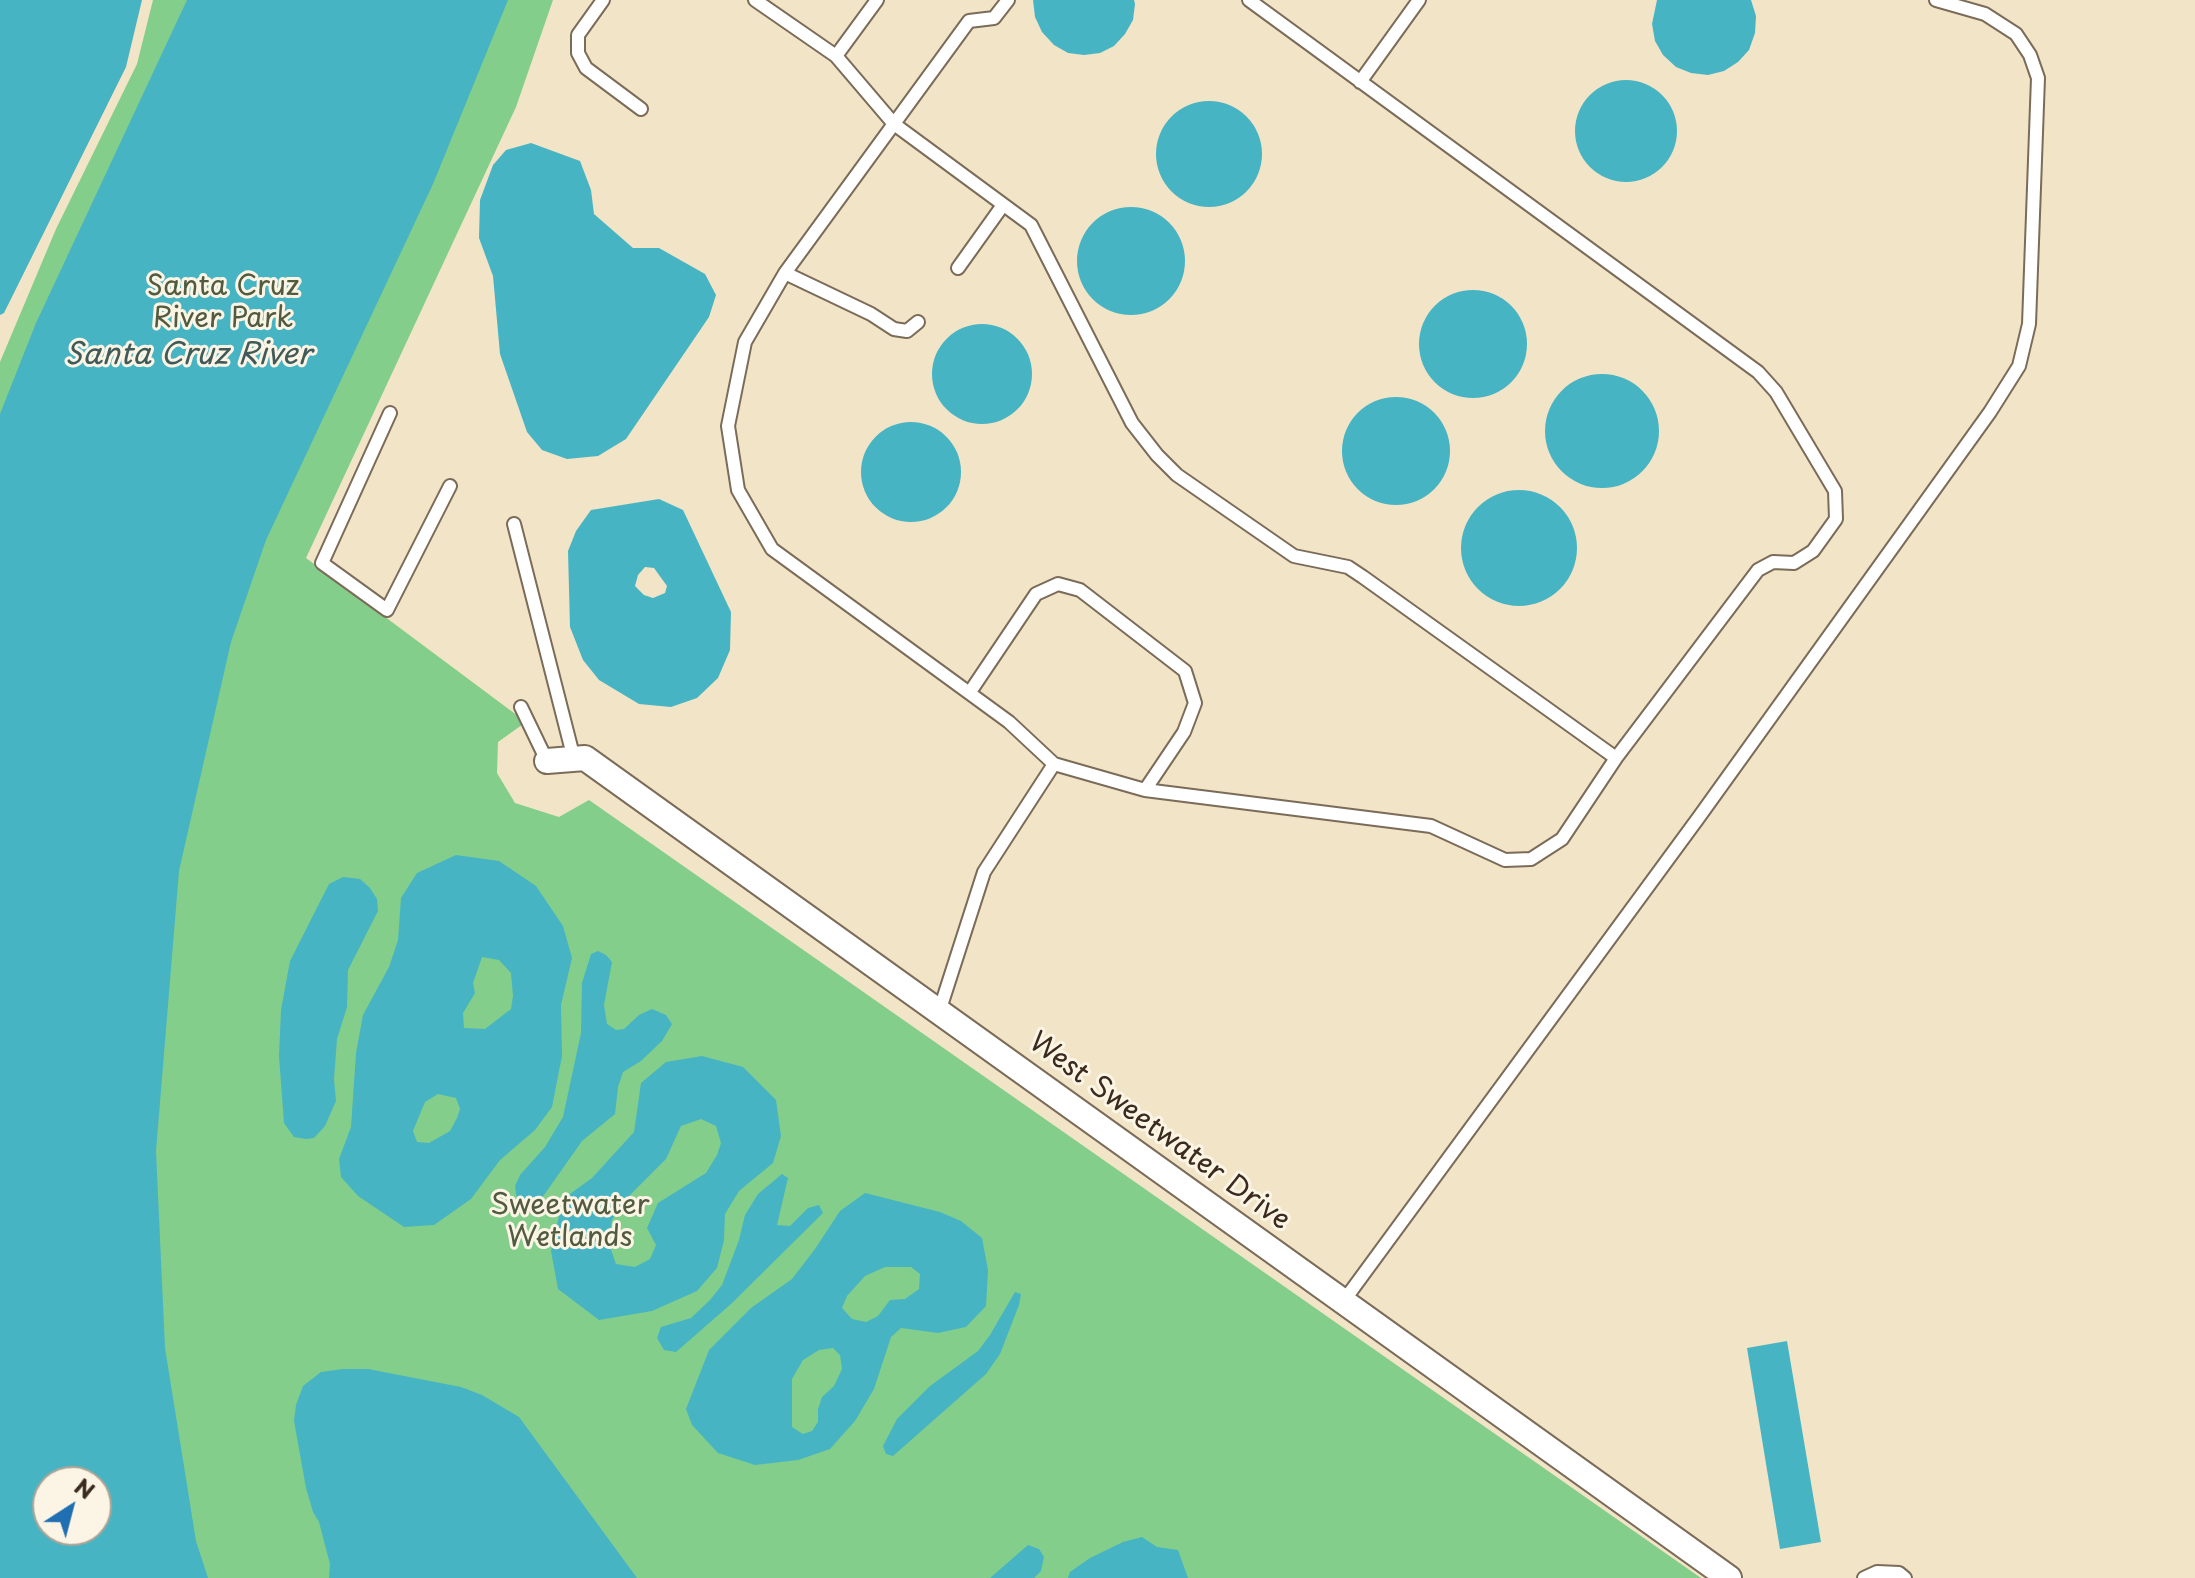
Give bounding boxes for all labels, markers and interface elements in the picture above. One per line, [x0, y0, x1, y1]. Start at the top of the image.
park label: Santa Cruz River Park [147, 270, 299, 336]
water label: Santa Cruz River [65, 338, 311, 374]
street label: West Sweetwater Drive [1022, 1026, 1296, 1238]
park label: Sweetwater Wetlands [490, 1189, 650, 1255]
north arrow [32, 1466, 112, 1546]
text: N [68, 1469, 102, 1506]

